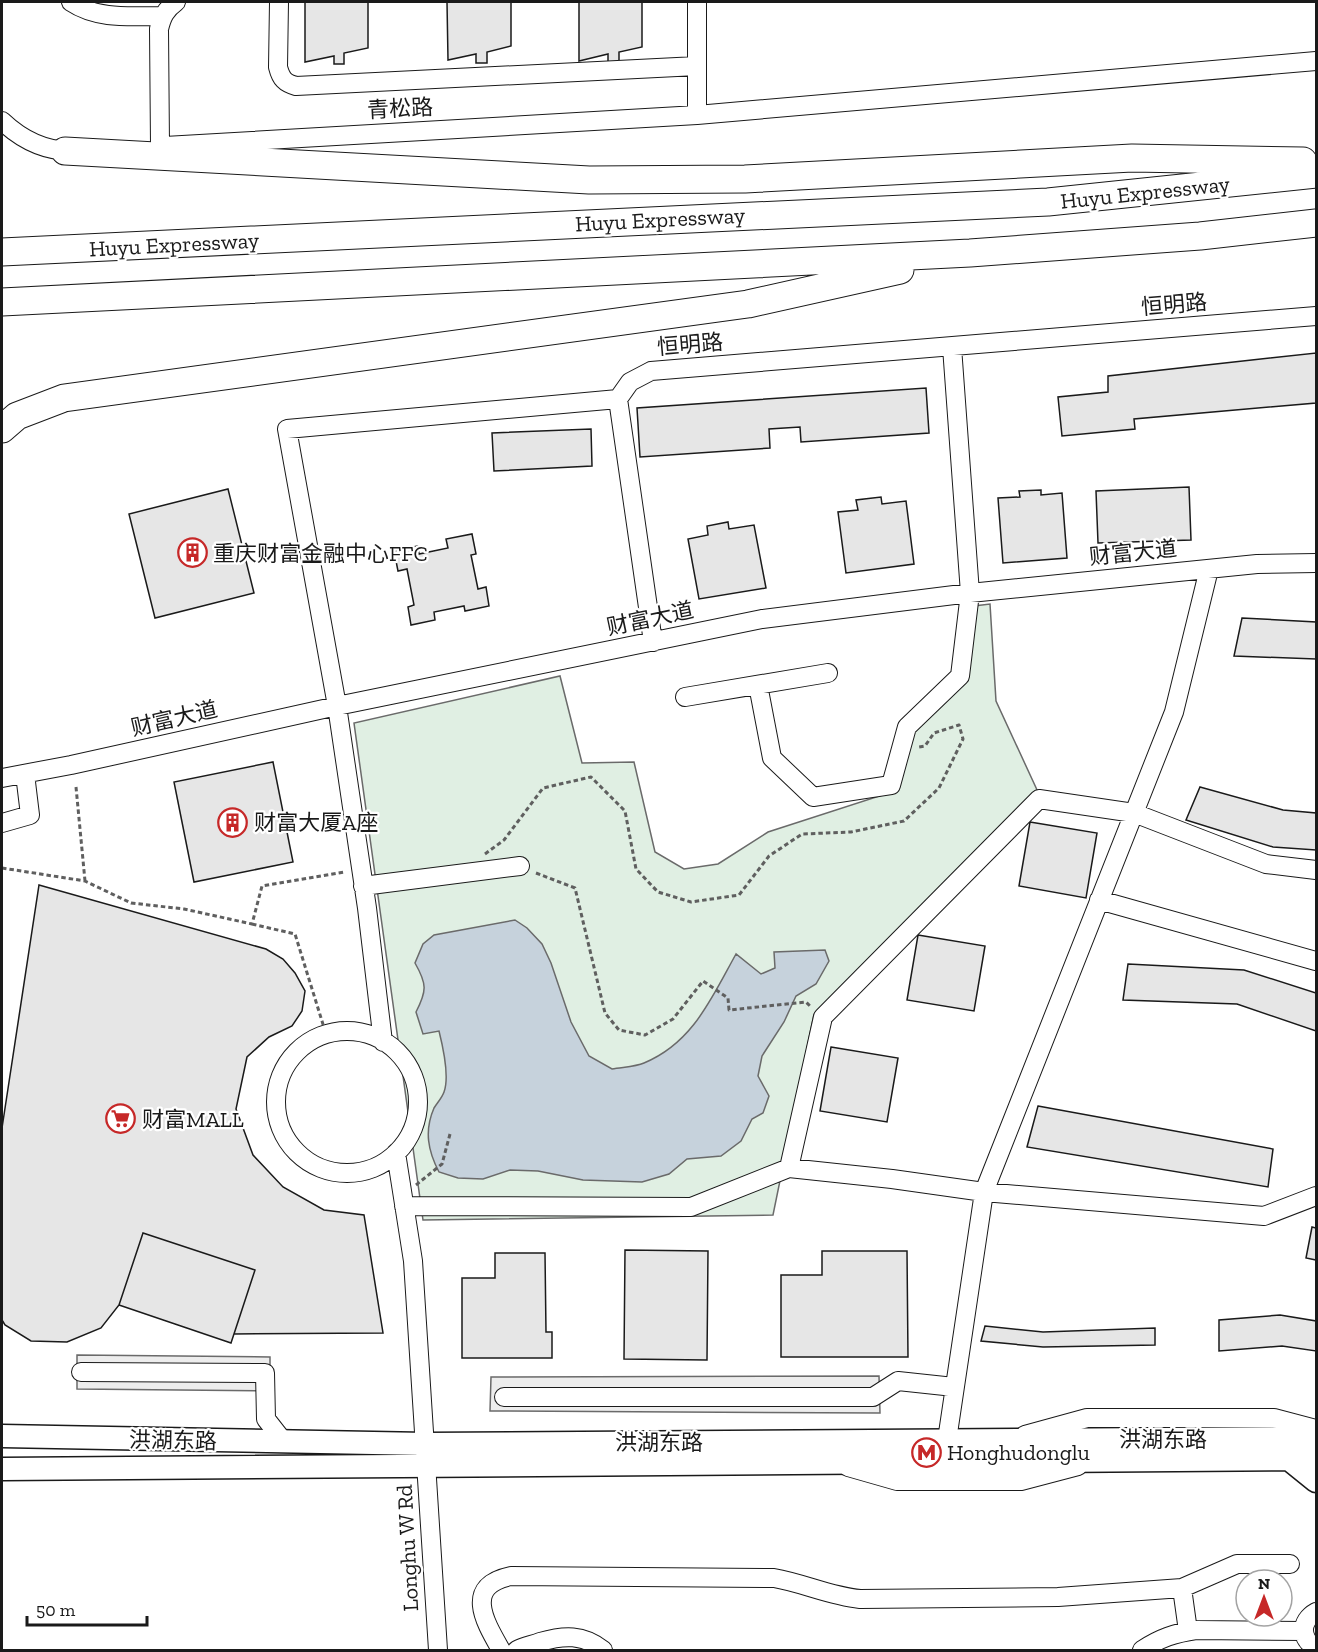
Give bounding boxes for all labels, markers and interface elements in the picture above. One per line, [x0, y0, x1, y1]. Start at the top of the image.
street label: 青松路 [366, 93, 434, 124]
street label: Huyu Expressway [1059, 170, 1232, 215]
street label: Huyu Expressway [574, 202, 746, 237]
street label: Huyu Expressway [88, 227, 260, 262]
street label: 恒明路 [1140, 288, 1208, 321]
street label: 恒明路 [656, 328, 724, 361]
street label: 财富大道 [1088, 534, 1178, 571]
building icon: 重庆财富金融中心FFC [176, 537, 208, 569]
place label: 重庆财富金融中心FFC [213, 540, 428, 567]
street label: 财富大道 [604, 596, 696, 641]
street label: 财富大道 [128, 695, 220, 742]
building icon: 财富大厦A座 [217, 806, 249, 838]
place label: 财富大厦A座 [254, 809, 378, 836]
supermarket icon: 财富MALL [105, 1103, 137, 1135]
place label: 财富MALL [142, 1106, 244, 1133]
street label: 洪湖东路 [129, 1426, 217, 1455]
street label: 洪湖东路 [1119, 1426, 1207, 1453]
street label: 洪湖东路 [615, 1429, 703, 1456]
metro station icon: Honghudonglu [910, 1436, 942, 1468]
place label: Honghudonglu [947, 1439, 1091, 1466]
street label: Longhu W Rd [391, 1484, 424, 1612]
north arrow [1234, 1568, 1294, 1628]
text: N [1258, 1574, 1270, 1593]
scale bar [27, 1589, 147, 1627]
text: 50 m [36, 1599, 76, 1621]

